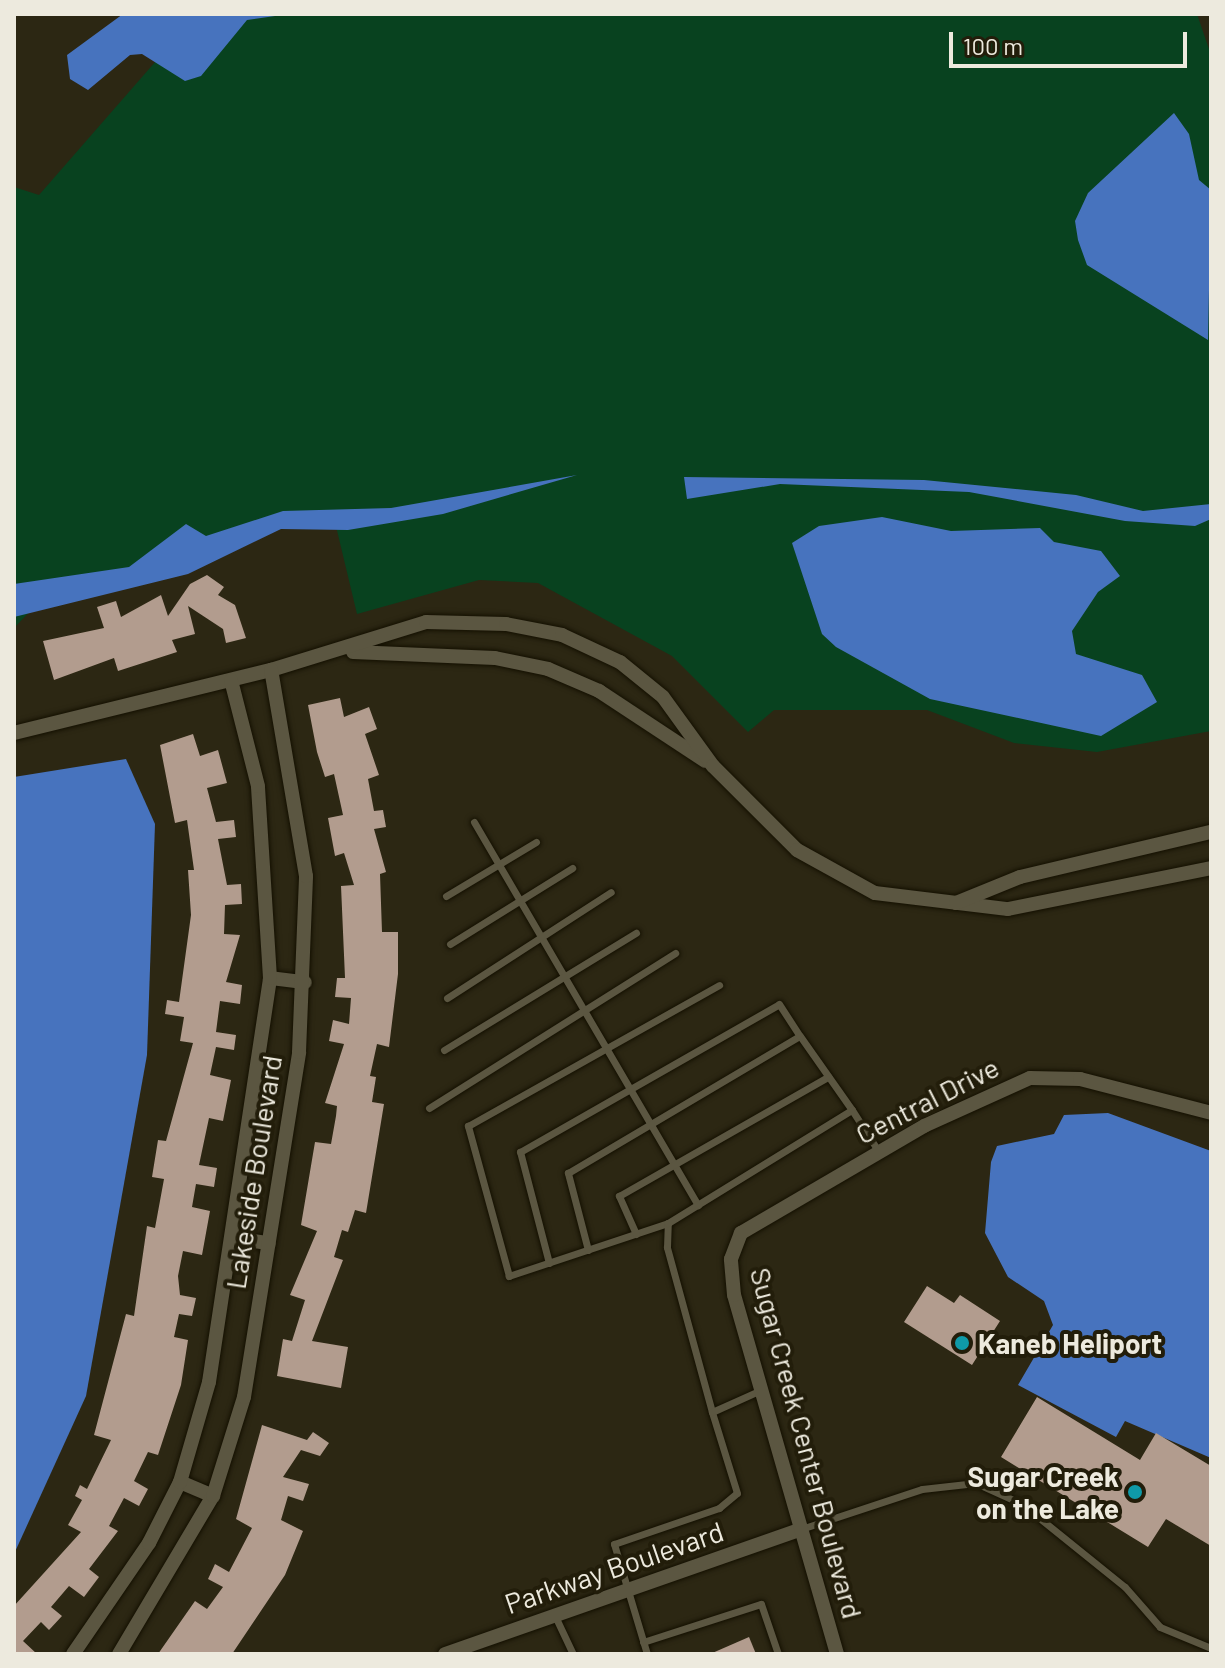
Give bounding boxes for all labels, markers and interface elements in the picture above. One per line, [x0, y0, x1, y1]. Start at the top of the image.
scale bar [953, 16, 1191, 66]
text: 100 m [963, 31, 1023, 60]
street label: Central Drive [850, 1050, 1004, 1150]
street label: Lakeside Boulevard [218, 1053, 288, 1291]
street label: Sugar Creek Center Boulevard [744, 1264, 870, 1622]
place label: Kaneb Heliport [978, 1326, 1162, 1360]
marker: Kaneb Heliport [953, 1334, 971, 1352]
place label: Sugar Creek on the Lake [968, 1459, 1119, 1525]
marker: Sugar Creek on the Lake [1126, 1483, 1144, 1501]
street label: Parkway Boulevard [500, 1514, 728, 1620]

